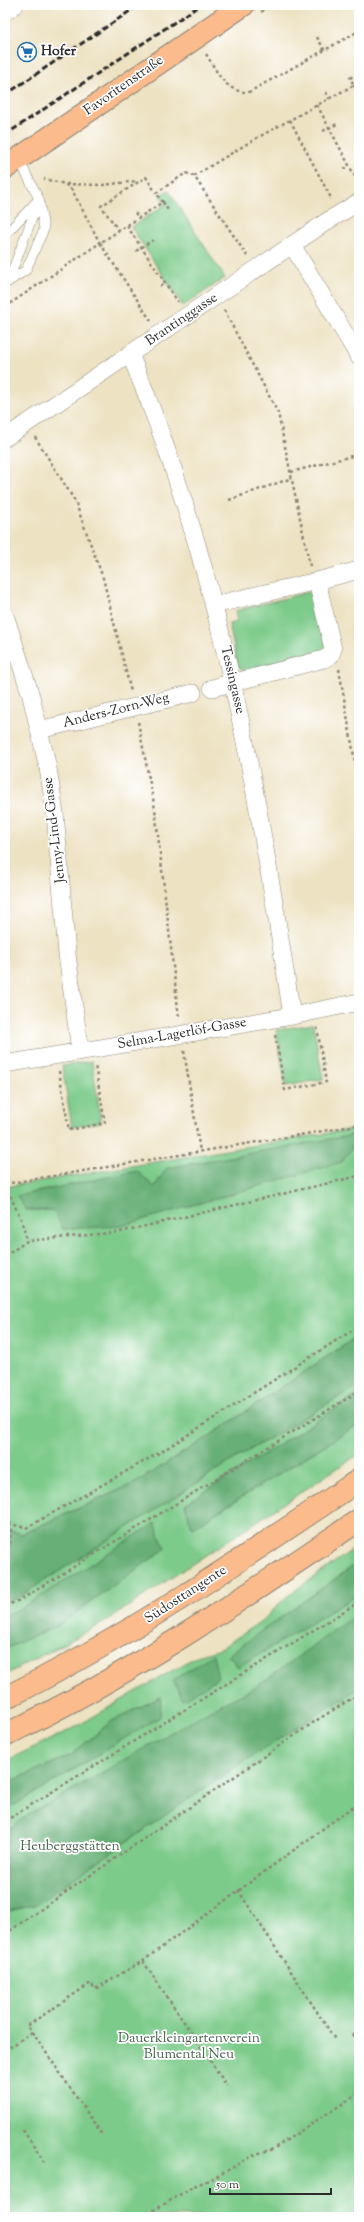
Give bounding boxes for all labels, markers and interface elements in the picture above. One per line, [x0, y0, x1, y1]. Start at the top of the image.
supermarket icon: Hofer [16, 41, 38, 63]
place label: Hofer [41, 42, 77, 62]
street label: Favoritenstraße [80, 51, 168, 121]
street label: Brantinggasse [142, 288, 222, 352]
street label: Tessingasse [214, 644, 250, 716]
street label: Anders-Zorn-Weg [61, 688, 171, 734]
street label: Jenny-Lind-Gasse [39, 776, 72, 885]
street label: Selma-Lagerlöf-Gasse [116, 1013, 248, 1055]
street label: Südosttangente [141, 1561, 231, 1629]
park label: Heuberggstätten [20, 1837, 120, 1857]
park label: Dauerkleingartenverein Blumental Neu [118, 2029, 260, 2065]
scale bar [210, 2170, 331, 2196]
text: 50 m [215, 2176, 239, 2194]

